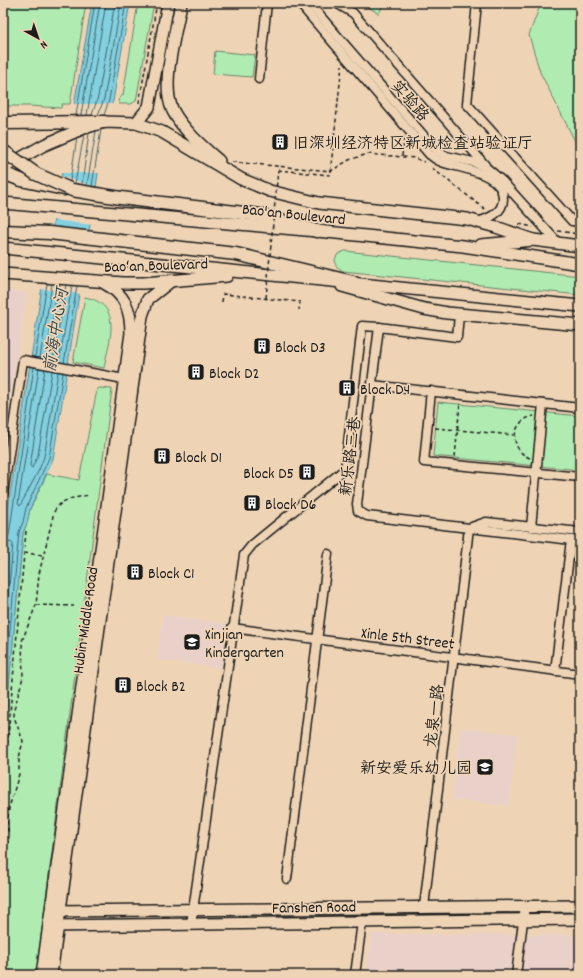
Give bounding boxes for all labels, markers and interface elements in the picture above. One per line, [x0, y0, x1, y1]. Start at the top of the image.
north arrow [18, 18, 58, 58]
text: N [35, 36, 50, 52]
street label: 实验路 [385, 76, 434, 127]
building icon: 旧深圳经济特区新城检查站验证厅 [270, 132, 290, 152]
place label: 旧深圳经济特区新城检查站验证厅 [293, 133, 533, 156]
street label: Bao'an Boulevard [241, 199, 347, 232]
street label: Bao‘an Boulevard [104, 253, 208, 280]
water label: 前海中心河 [39, 284, 77, 374]
building icon: Block D3 [252, 336, 272, 356]
place label: Block D3 [275, 337, 326, 360]
building icon: Block D2 [186, 362, 206, 382]
place label: Block D2 [209, 363, 259, 386]
building icon: Block D4 [337, 378, 357, 398]
place label: Block D4 [360, 379, 410, 402]
street label: 新乐路三巷 [335, 415, 368, 497]
building icon: Block D1 [152, 446, 172, 466]
place label: Block D1 [175, 447, 222, 470]
building icon: Block D5 [297, 462, 317, 482]
place label: Block D5 [243, 463, 294, 486]
building icon: Block D6 [242, 493, 262, 513]
place label: Block D6 [265, 494, 316, 517]
building icon: Block C1 [125, 562, 145, 582]
place label: Block C1 [148, 563, 195, 586]
street label: Hubin Middle Road [68, 565, 105, 675]
street label: Xinle 5th Street [360, 622, 456, 657]
place label: Xinjian Kindergarten [205, 624, 284, 665]
school or university icon: Xinjian Kindergarten [182, 632, 202, 652]
building icon: Block B2 [113, 675, 133, 695]
place label: Block B2 [136, 676, 186, 699]
street label: 龙泉一路 [420, 683, 451, 749]
school or university icon: 新安爱乐幼儿园 [475, 757, 495, 777]
place label: 新安爱乐幼儿园 [360, 758, 472, 781]
street label: Fanshen Road [272, 896, 356, 921]

